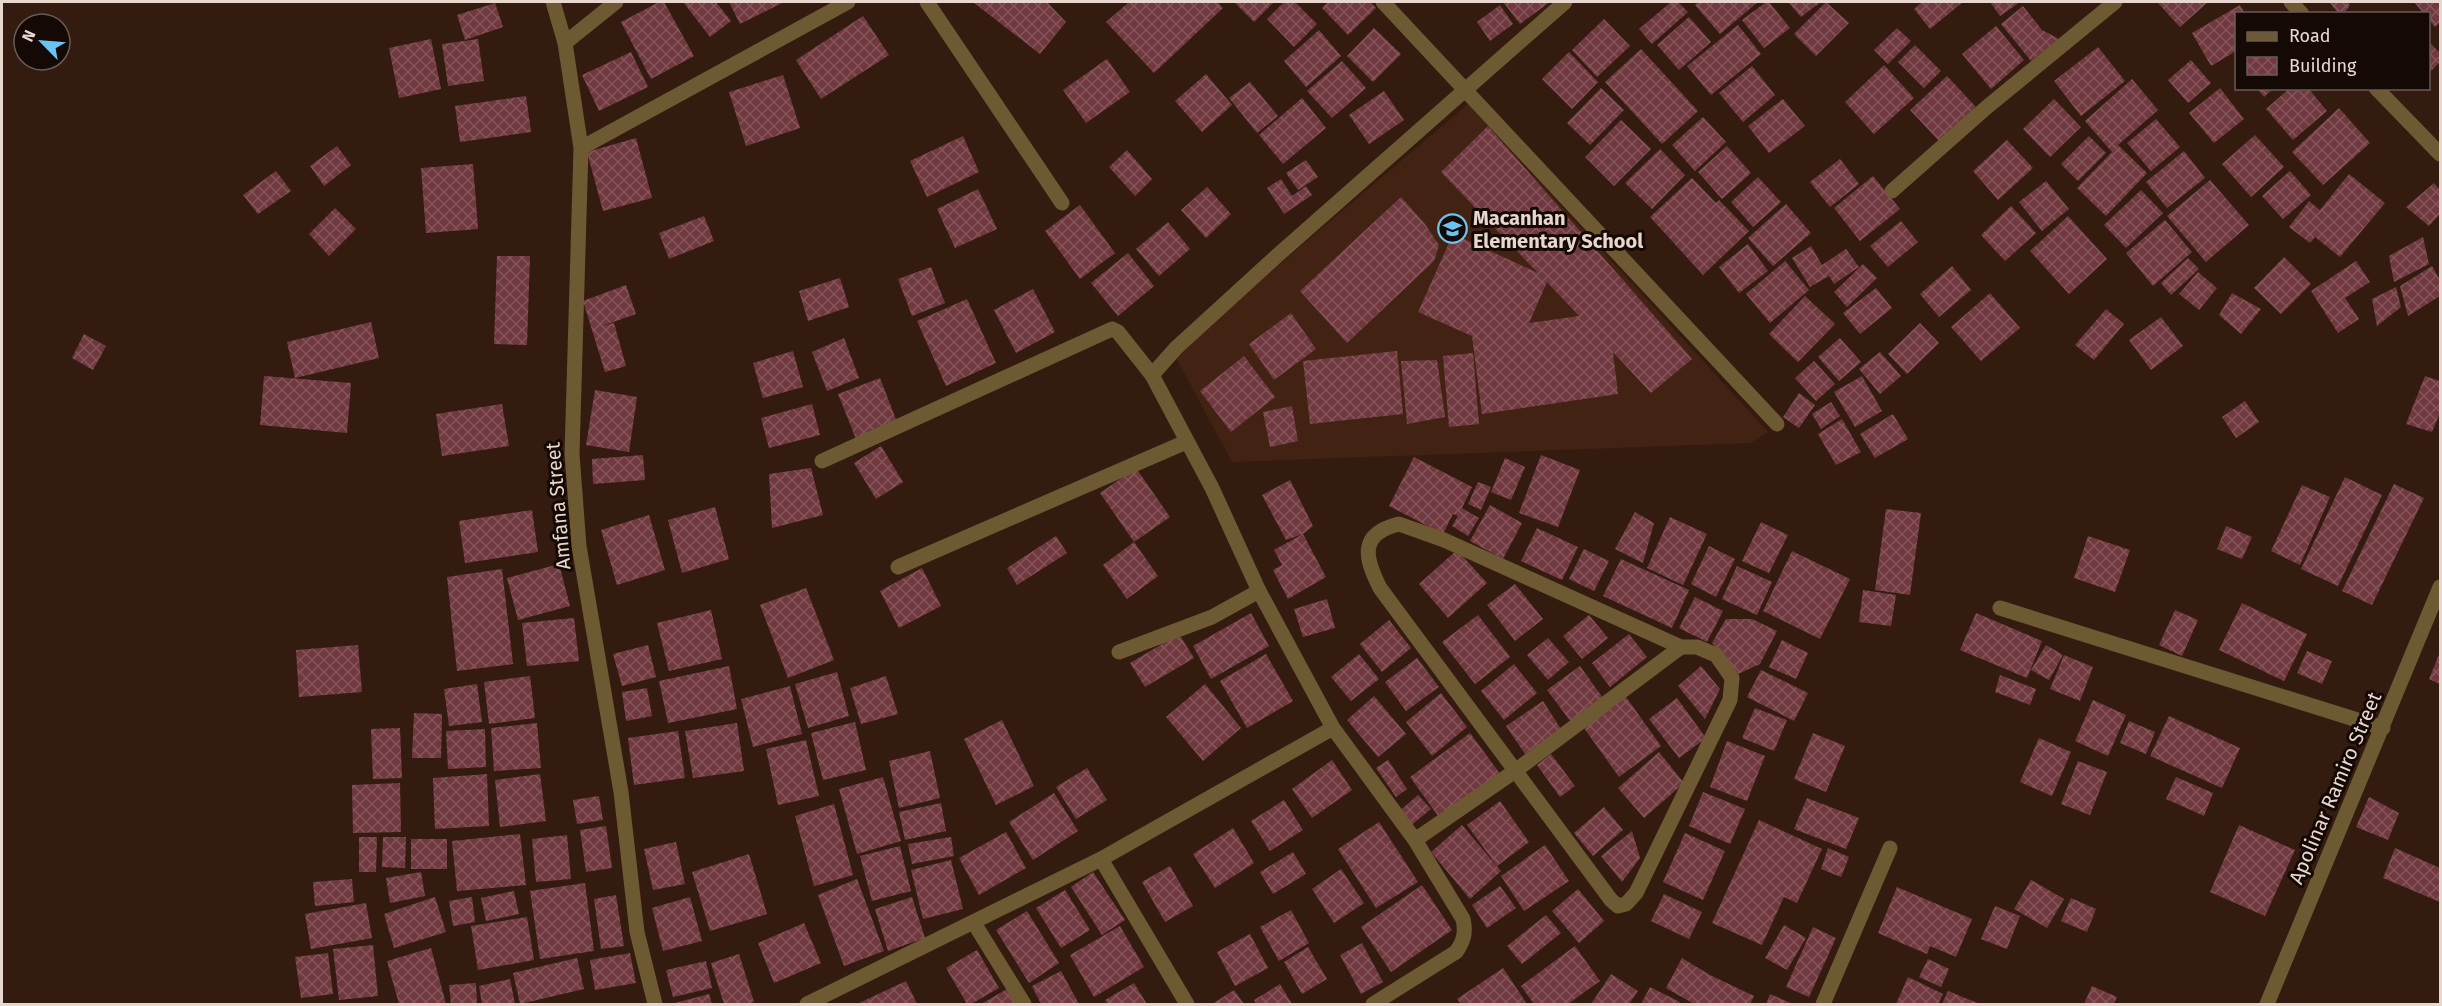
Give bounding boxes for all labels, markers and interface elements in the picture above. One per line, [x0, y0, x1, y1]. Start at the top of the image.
north arrow [12, 12, 72, 72]
legend [2235, 12, 2430, 90]
text: Road [2289, 25, 2331, 47]
text: N [18, 27, 40, 45]
text: Building [2289, 55, 2357, 77]
place label: Macanhan Elementary School [1473, 206, 1643, 253]
school or university icon: Macanhan Elementary School [1436, 213, 1468, 245]
street label: Amfana Street [540, 440, 576, 571]
street label: Apolinar Ramiro Street [2284, 688, 2387, 888]

